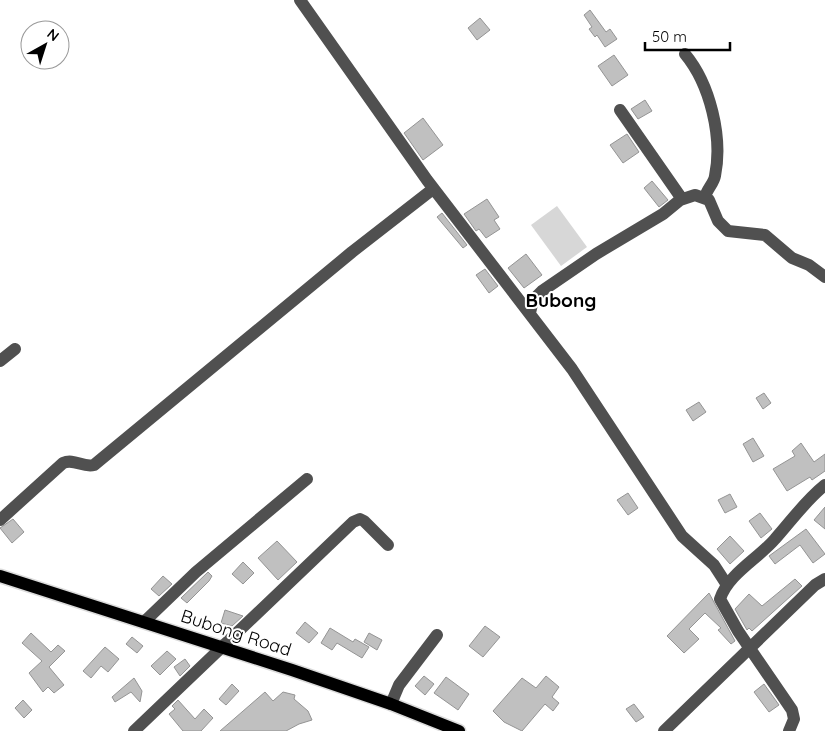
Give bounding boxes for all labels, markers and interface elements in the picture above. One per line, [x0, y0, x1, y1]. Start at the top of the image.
north arrow [20, 20, 70, 70]
scale bar [645, 20, 730, 52]
text: N [44, 25, 63, 45]
text: 50 m [652, 27, 687, 46]
district label: Bubong [526, 288, 596, 312]
street label: Bubong Road [178, 604, 294, 661]

